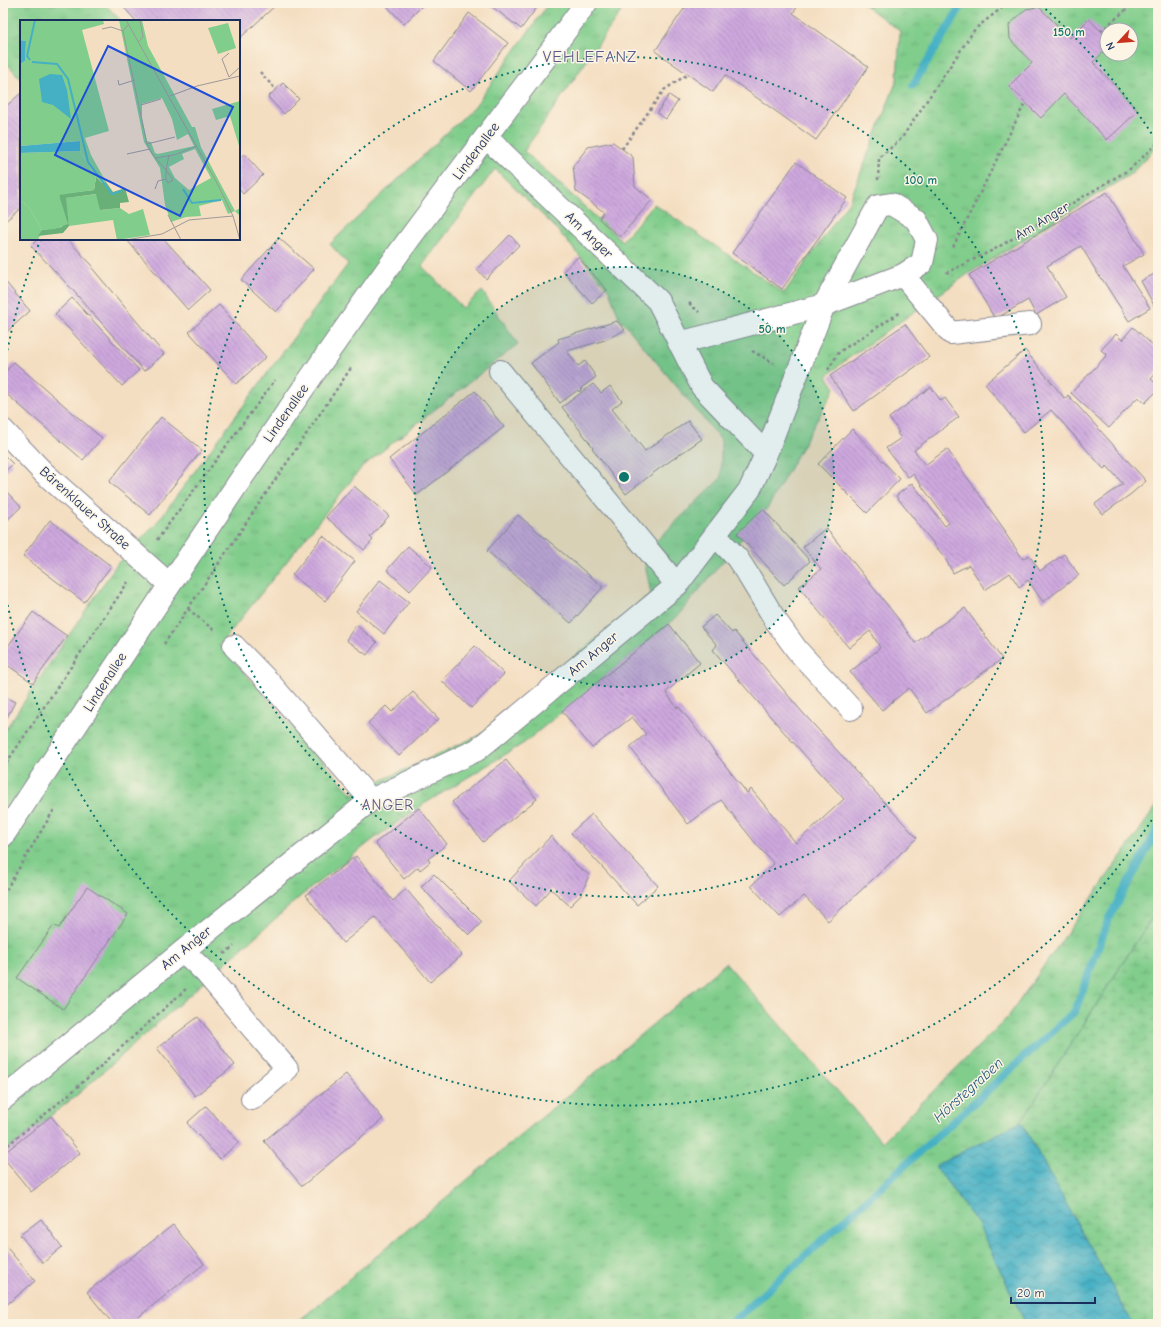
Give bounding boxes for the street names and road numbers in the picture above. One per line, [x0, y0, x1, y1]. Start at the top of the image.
street label: Lindenallee [449, 119, 503, 183]
street label: Am Anger [1012, 198, 1073, 244]
street label: Am Anger [561, 208, 617, 262]
street label: Lindenallee [260, 380, 312, 446]
street label: Bärenklauer Straße [36, 463, 134, 553]
street label: Am Anger [564, 628, 622, 680]
street label: Lindenallee [79, 649, 131, 715]
street label: Am Anger [157, 922, 215, 974]

